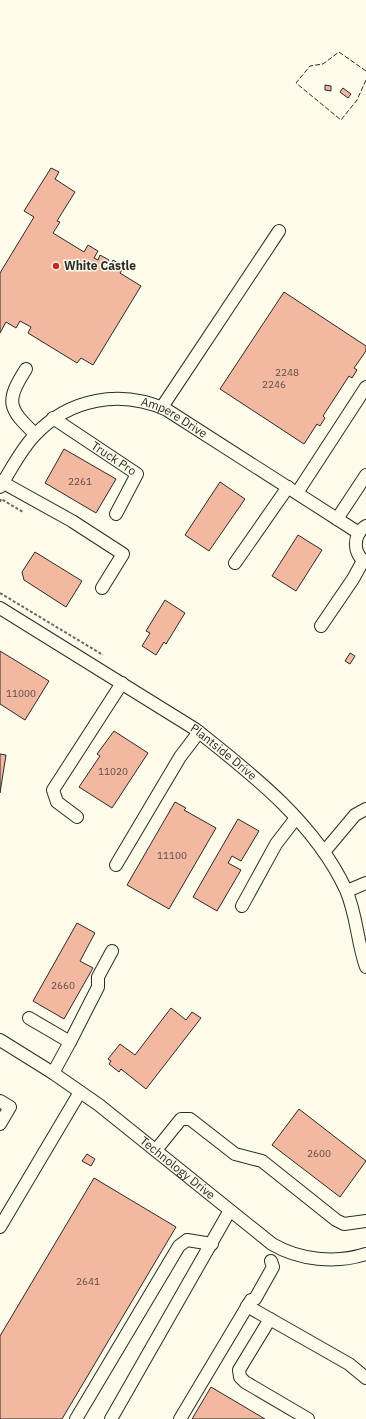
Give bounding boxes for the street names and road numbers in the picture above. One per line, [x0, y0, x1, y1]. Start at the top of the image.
street label: Ampere Drive [140, 394, 211, 441]
street label: Truck Pro [89, 438, 140, 479]
street label: Plantside Drive [188, 720, 260, 783]
street label: Technology Drive [137, 1133, 219, 1203]

